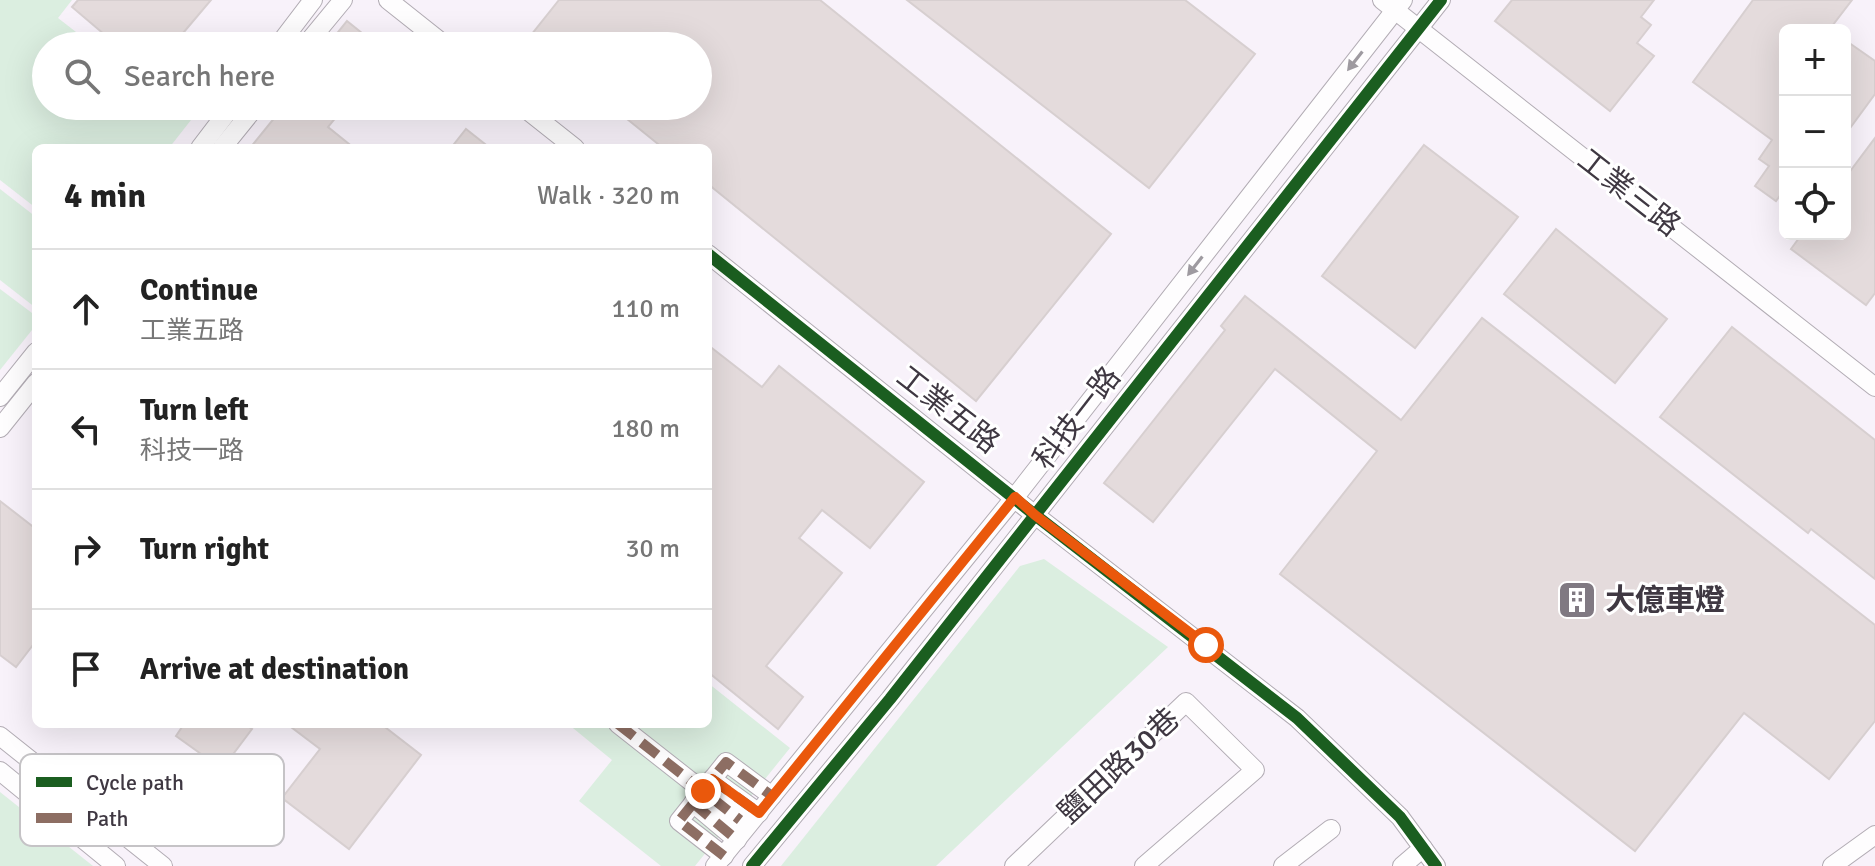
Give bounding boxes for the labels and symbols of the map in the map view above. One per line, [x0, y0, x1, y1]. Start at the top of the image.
one-way arrow [1347, 51, 1363, 71]
street label: 工業三路 [1570, 141, 1688, 245]
one-way arrow [1187, 256, 1203, 277]
street label: 工業五路 [889, 358, 1007, 462]
street label: 科技一路 [1025, 359, 1129, 477]
building icon: 大億車燈 [1556, 579, 1598, 621]
place label: 大億車燈 [1605, 582, 1725, 619]
route start [1188, 627, 1224, 663]
street label: 鹽田路30巷 [1051, 700, 1187, 832]
legend [20, 754, 284, 846]
text: Cycle path [86, 769, 184, 796]
route end [685, 773, 721, 809]
text: Path [86, 805, 129, 832]

